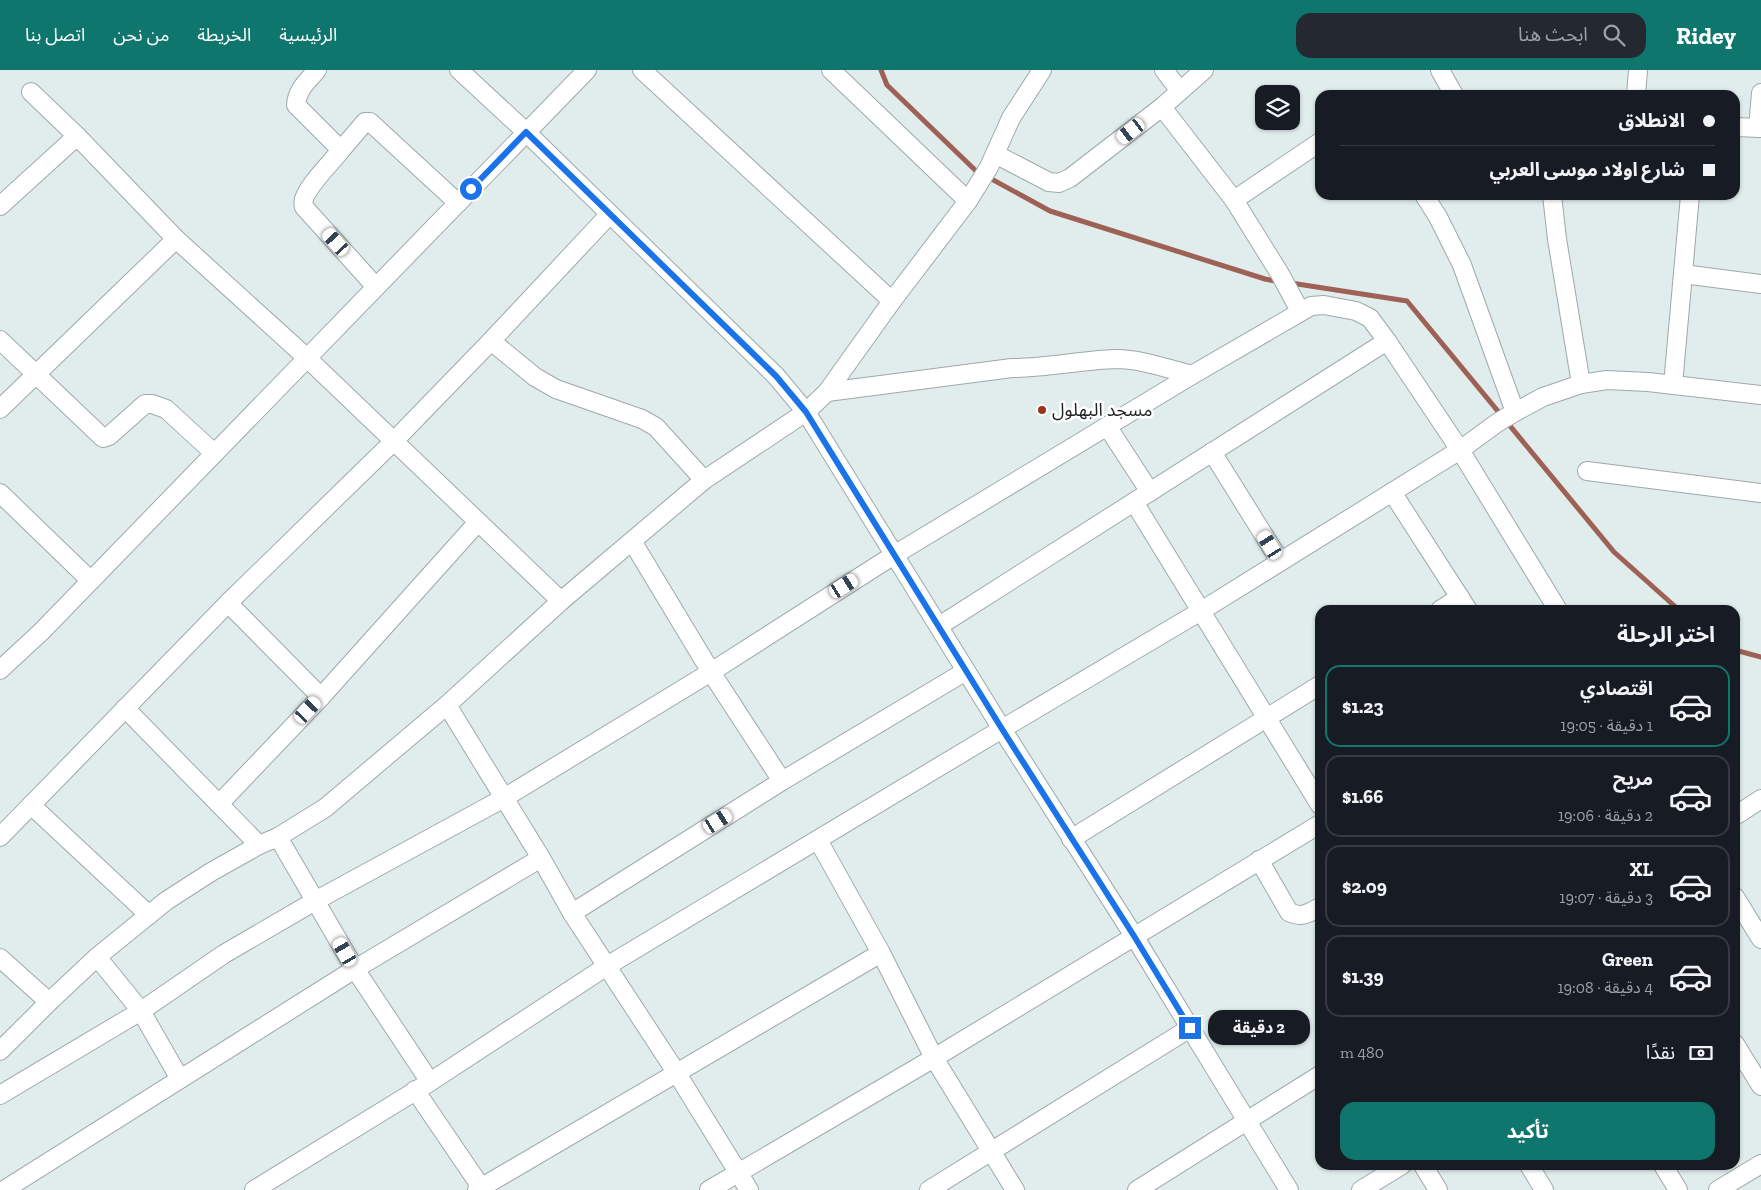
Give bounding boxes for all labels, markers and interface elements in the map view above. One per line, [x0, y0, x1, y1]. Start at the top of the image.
search box [1296, 13, 1646, 58]
icon: search [1600, 21, 1628, 49]
text: Ridey [1676, 21, 1736, 50]
text: ابحث هنا [1518, 23, 1588, 46]
text: اتصل بنا [25, 24, 85, 46]
text: من نحن [113, 24, 169, 46]
text: الخريطة [197, 24, 251, 46]
text: الرئيسية [279, 24, 337, 46]
map controls [1255, 85, 1300, 130]
button: layers [1255, 85, 1300, 130]
text: الانطلاق [1619, 109, 1685, 132]
car [1114, 116, 1147, 146]
text: شارع اولاد موسى العربي [1489, 158, 1685, 181]
route start [460, 178, 482, 200]
car [320, 226, 351, 258]
place label: مسجد البهلول [1052, 399, 1153, 421]
marker: مسجد البهلول [1036, 404, 1048, 416]
car [1255, 528, 1284, 562]
car [827, 572, 860, 600]
text: اختر الرحلة [1617, 621, 1715, 648]
text: اقتصادي [1580, 677, 1653, 700]
icon: car [1668, 684, 1713, 729]
car [292, 694, 323, 726]
text: $1.23 [1342, 695, 1384, 718]
text: 1 دقيقة · 19:05 [1560, 716, 1653, 735]
text: مريح [1613, 767, 1653, 790]
icon: car [1668, 774, 1713, 819]
text: $1.66 [1342, 785, 1383, 808]
text: 2 دقيقة · 19:06 [1558, 806, 1653, 825]
car [701, 807, 734, 835]
text: XL [1630, 858, 1653, 881]
icon: car [1668, 864, 1713, 909]
text: $2.09 [1342, 875, 1387, 898]
text: 3 دقيقة · 19:07 [1559, 888, 1653, 907]
car [331, 935, 358, 969]
text: Green [1602, 948, 1653, 971]
icon: car [1668, 954, 1713, 999]
text: $1.39 [1342, 965, 1384, 988]
text: 4 دقيقة · 19:08 [1557, 978, 1653, 997]
callout: 2 دقيقة [1208, 1010, 1310, 1046]
route end [1179, 1017, 1201, 1039]
text: 2 دقيقة [1233, 1018, 1285, 1037]
icon: cash [1687, 1039, 1715, 1067]
text: نقدًا [1646, 1041, 1675, 1064]
text: 480 m [1340, 1043, 1384, 1062]
button: تأكيد [1340, 1102, 1715, 1160]

